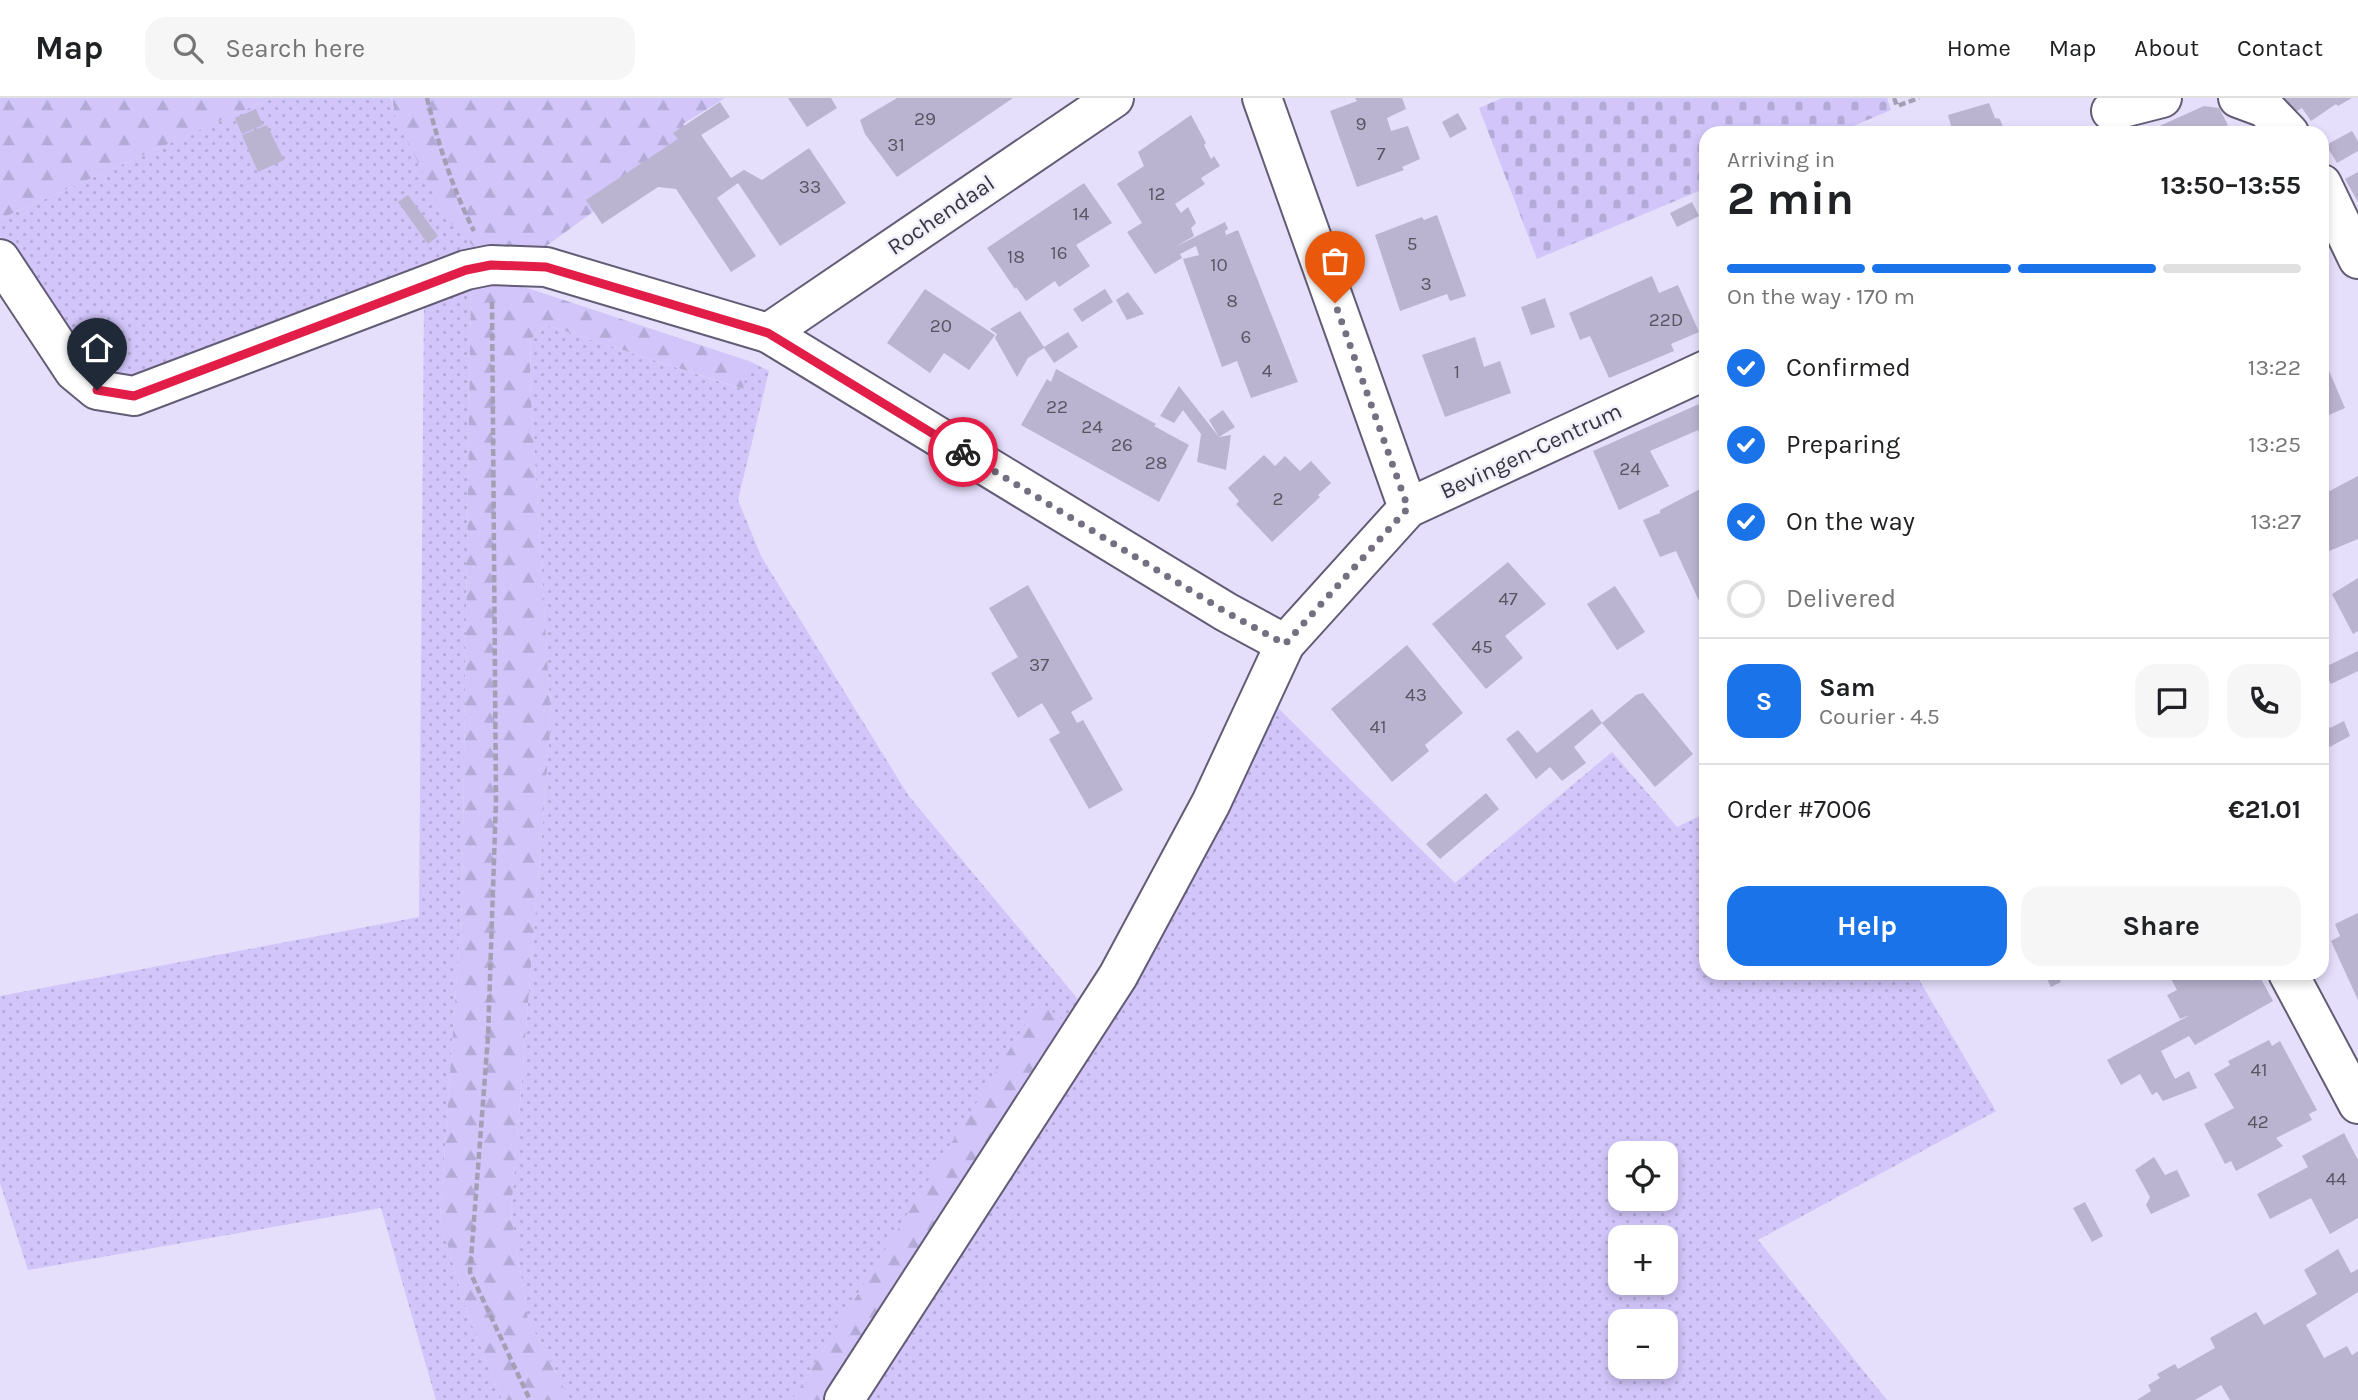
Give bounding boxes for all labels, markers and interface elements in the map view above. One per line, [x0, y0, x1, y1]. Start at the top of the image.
search box [145, 17, 635, 80]
text: Map [35, 29, 103, 67]
icon: search [169, 29, 207, 67]
text: Search here [225, 33, 365, 64]
text: Home [1947, 34, 2011, 62]
text: Map [2049, 34, 2096, 62]
text: About [2134, 34, 2199, 62]
text: Contact [2237, 34, 2323, 62]
house number: 29 [914, 108, 936, 130]
house number: 9 [1355, 113, 1367, 135]
house number: 31 [887, 134, 905, 156]
house number: 7 [1377, 143, 1386, 165]
text: Arriving in [1727, 146, 1835, 173]
street label: Rochendaal [882, 169, 1000, 261]
text: 13:50–13:55 [2161, 170, 2301, 201]
text: 2 min [1727, 172, 1854, 226]
house number: 33 [799, 176, 821, 198]
house number: 12 [1148, 183, 1166, 205]
house number: 14 [1073, 203, 1090, 225]
pin [1305, 231, 1365, 303]
house number: 5 [1407, 233, 1417, 255]
house number: 16 [1050, 242, 1068, 264]
icon: bag [1316, 242, 1354, 280]
house number: 18 [1007, 246, 1025, 268]
house number: 10 [1210, 254, 1228, 276]
house number: 3 [1420, 273, 1432, 295]
text: On the way · 170 m [1727, 283, 1915, 310]
house number: 8 [1226, 290, 1238, 312]
house number: 22D [1649, 309, 1683, 331]
house number: 20 [930, 315, 952, 337]
pin [67, 318, 127, 390]
house number: 6 [1241, 326, 1251, 348]
icon: home [78, 329, 116, 367]
icon: check [1727, 349, 1765, 387]
text: Confirmed [1786, 352, 1911, 383]
text: 13:22 [2248, 354, 2301, 381]
house number: 4 [1262, 360, 1273, 382]
house number: 1 [1454, 361, 1460, 383]
house number: 22 [1046, 396, 1068, 418]
street label: Bevingen-Centrum [1436, 397, 1626, 505]
house number: 24 [1081, 416, 1103, 438]
courier [928, 417, 998, 487]
icon: check [1727, 426, 1765, 464]
text: Preparing [1786, 429, 1900, 460]
text: 13:25 [2248, 431, 2301, 458]
icon: bike [944, 433, 982, 471]
house number: 26 [1111, 434, 1133, 456]
house number: 28 [1145, 452, 1167, 474]
house number: 24 [1619, 458, 1641, 480]
house number: 2 [1272, 488, 1284, 510]
icon: check [1727, 503, 1765, 541]
text: On the way [1786, 506, 1915, 537]
text: 13:27 [2250, 508, 2301, 535]
text: Delivered [1786, 583, 1896, 614]
house number: 47 [1498, 588, 1518, 610]
house number: 45 [1471, 636, 1493, 658]
house number: 37 [1029, 654, 1049, 676]
button: chat [2135, 664, 2209, 738]
button: phone [2227, 664, 2301, 738]
text: Sam [1819, 672, 1875, 703]
house number: 43 [1405, 684, 1427, 706]
text: S [1756, 686, 1772, 717]
text: Courier · 4.5 [1819, 703, 1940, 730]
house number: 41 [1370, 716, 1386, 738]
text: Order #7006 [1727, 794, 1872, 825]
text: €21.01 [2228, 794, 2301, 825]
button: Help [1727, 886, 2007, 966]
button: Share [2021, 886, 2301, 966]
house number: 41 [2251, 1059, 2267, 1081]
house number: 42 [2247, 1111, 2269, 1133]
map controls [1608, 1141, 1678, 1379]
button: locate [1608, 1141, 1678, 1211]
house number: 44 [2325, 1168, 2347, 1190]
button: + [1608, 1225, 1678, 1295]
button: − [1608, 1309, 1678, 1379]

